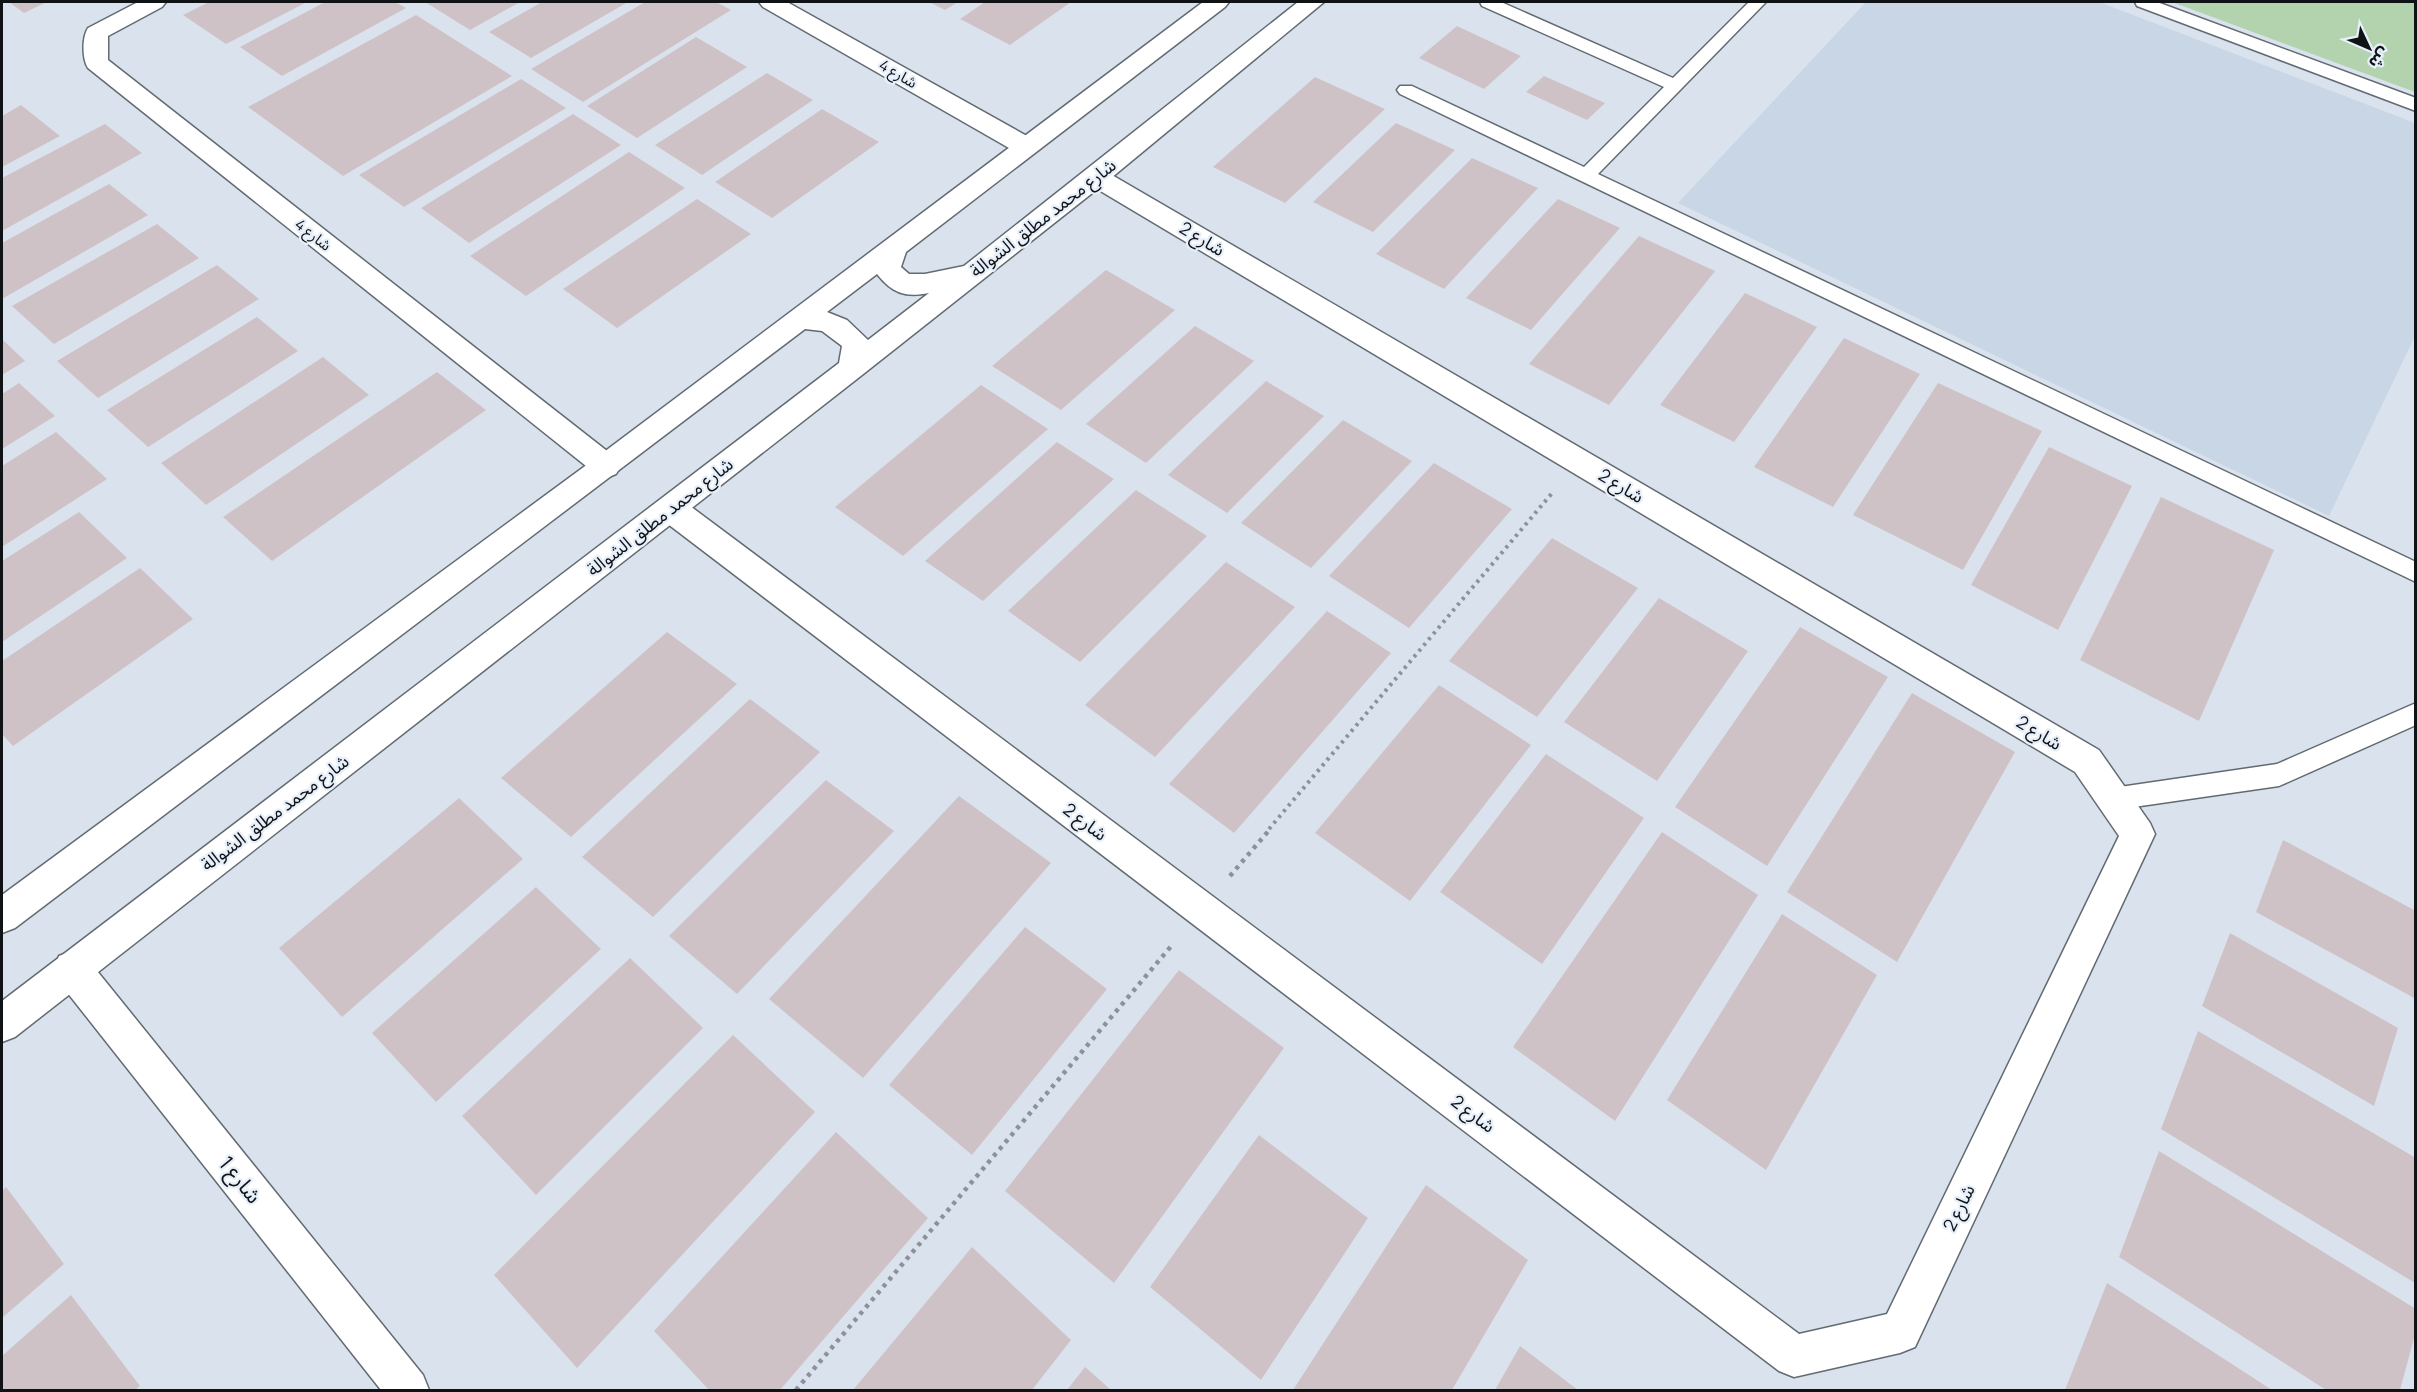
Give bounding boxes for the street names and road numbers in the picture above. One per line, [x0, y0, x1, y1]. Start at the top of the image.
street label: شارع 4 [874, 54, 921, 95]
street label: شارع محمد مطلق الشوالة [964, 153, 1122, 284]
street label: شارع 4 [289, 214, 336, 257]
street label: شارع 2 [1174, 215, 1230, 264]
street label: شارع محمد مطلق الشوالة [581, 452, 739, 583]
street label: شارع 2 [1593, 462, 1649, 511]
street label: شارع 2 [2011, 709, 2067, 758]
street label: شارع محمد مطلق الشوالة [196, 749, 355, 878]
street label: شارع 2 [1057, 797, 1112, 848]
street label: شارع 2 [1445, 1089, 1500, 1140]
street label: شارع 1 [212, 1150, 268, 1210]
street label: شارع 2 [1937, 1180, 1982, 1236]

